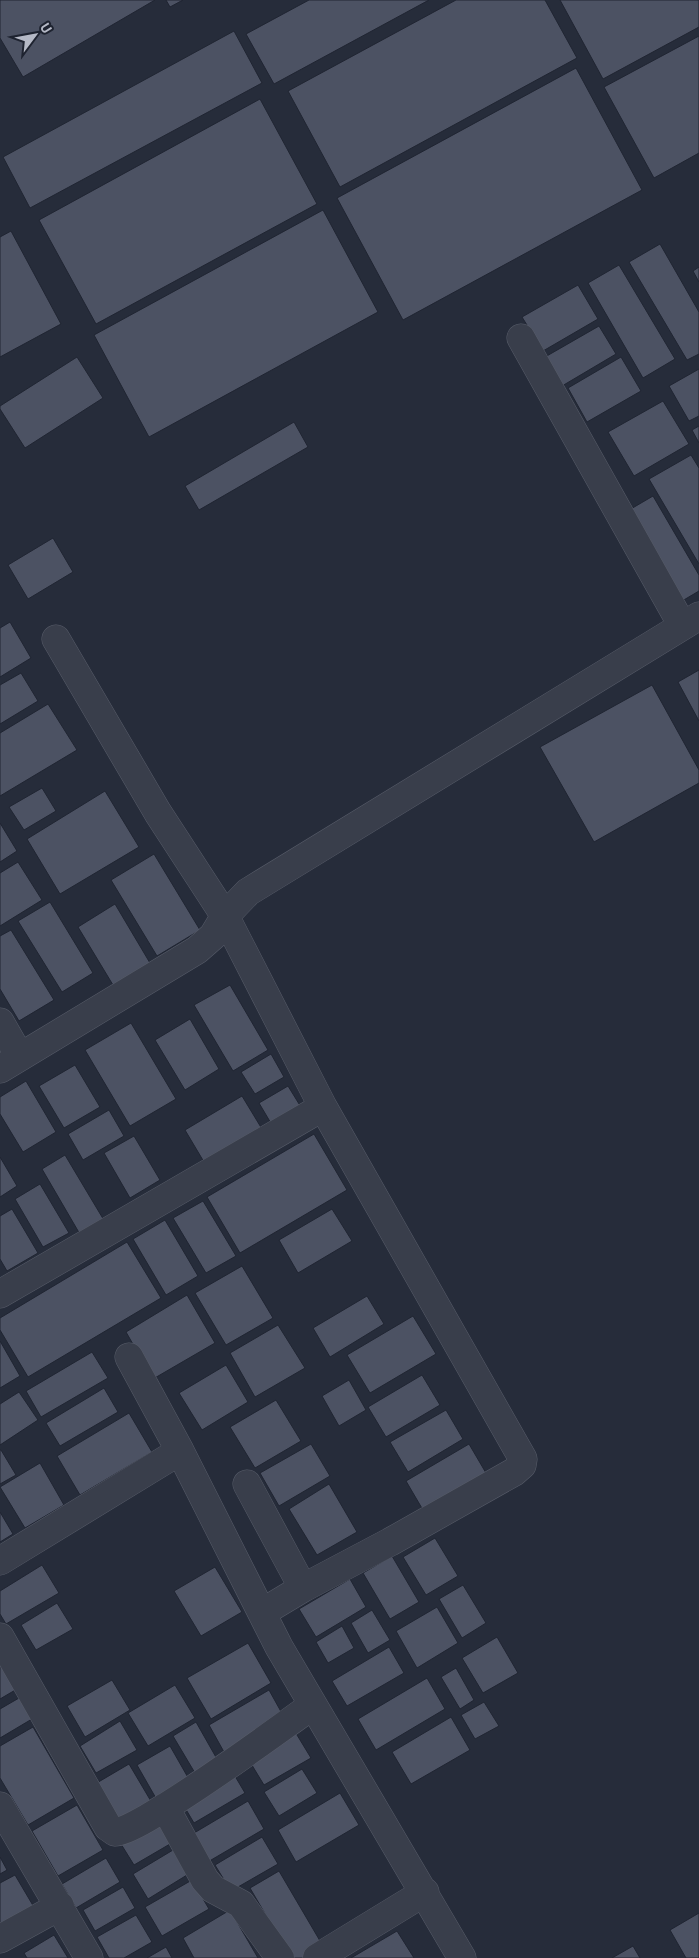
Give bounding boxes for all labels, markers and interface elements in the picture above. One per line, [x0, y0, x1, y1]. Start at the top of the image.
north arrow [10, 10, 60, 60]
text: U [37, 20, 56, 36]

